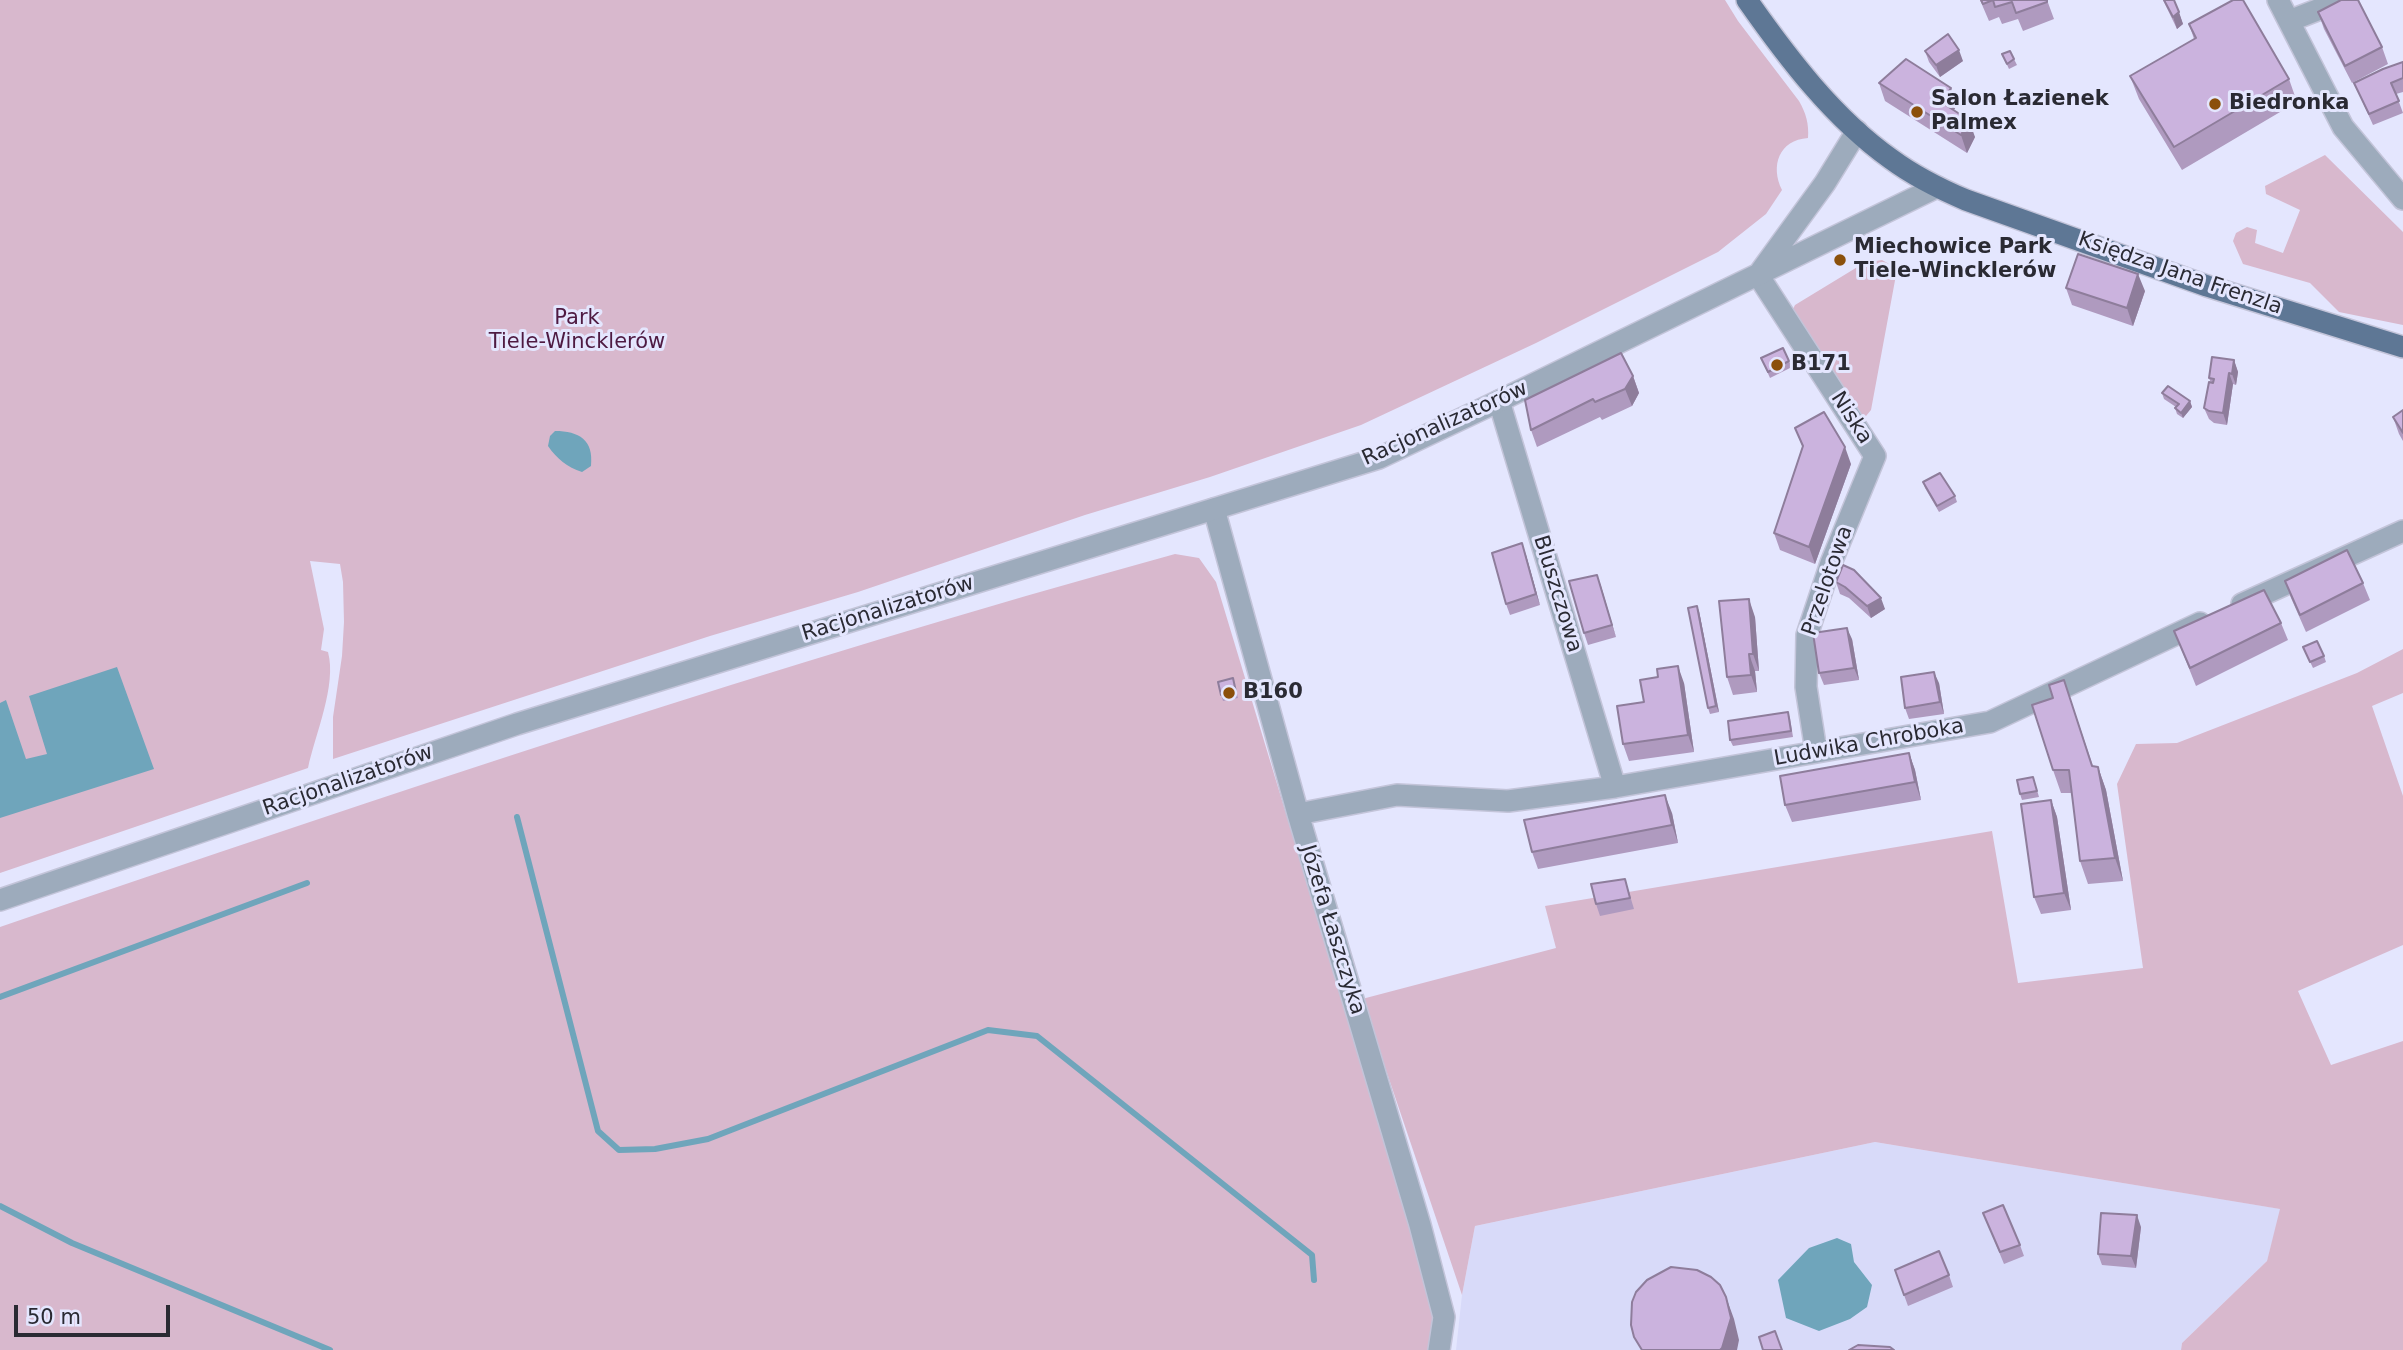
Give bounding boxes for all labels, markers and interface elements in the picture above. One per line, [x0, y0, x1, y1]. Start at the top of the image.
place label: Salon Łazienek Palmex [1931, 87, 2109, 137]
place label: Biedronka [2229, 91, 2349, 117]
marker: Biedronka [2207, 96, 2223, 112]
marker: Salon Łazienek Palmex [1909, 104, 1925, 120]
street label: Księdza Jana Frenzla [2075, 227, 2285, 321]
place label: Miechowice Park Tiele-Wincklerów [1854, 235, 2056, 285]
marker: Miechowice Park Tiele-Wincklerów [1832, 252, 1848, 268]
park label: Park Tiele-Wincklerów [489, 306, 665, 356]
place label: B171 [1791, 352, 1851, 378]
marker: B171 [1769, 357, 1785, 373]
street label: Racjonalizatorów [1358, 376, 1532, 472]
street label: Niska [1825, 387, 1877, 449]
street label: Przelotowa [1797, 523, 1859, 639]
street label: Bluszczowa [1527, 532, 1587, 656]
street label: Racjonalizatorów [799, 571, 977, 647]
place label: B160 [1243, 680, 1303, 706]
marker: B160 [1221, 685, 1237, 701]
street label: Ludwika Chroboka [1772, 714, 1966, 772]
street label: Racjonalizatorów [260, 740, 436, 822]
street label: Józefa Łaszczyka [1294, 842, 1370, 1018]
scale bar [18, 1290, 173, 1334]
text: 50 m [27, 1305, 81, 1329]

